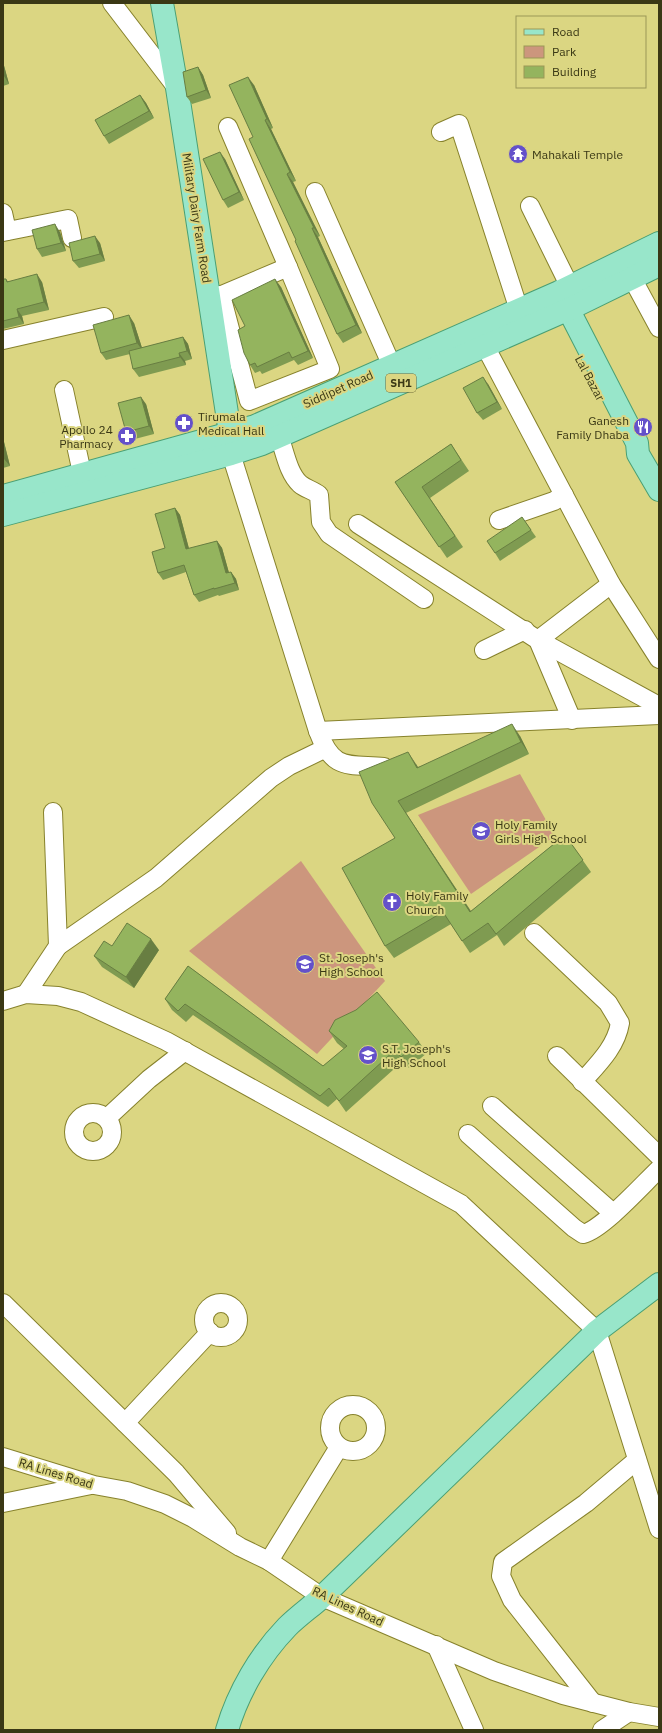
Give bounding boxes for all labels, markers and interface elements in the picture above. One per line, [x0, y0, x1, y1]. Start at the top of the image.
legend [516, 16, 646, 88]
text: Road [552, 24, 580, 39]
text: Park [552, 44, 577, 59]
text: Building [552, 64, 597, 79]
temple icon: Mahakali Temple [507, 143, 529, 165]
place label: Mahakali Temple [532, 147, 624, 162]
street label: Military Dairy Farm Road [179, 152, 215, 284]
street label: Lal Bazar [572, 353, 608, 404]
street label: Siddipet Road [301, 367, 375, 411]
road number: SH1 [386, 374, 416, 392]
place label: Tirumala Medical Hall [198, 409, 264, 438]
pharmacy icon: Tirumala Medical Hall [173, 412, 195, 434]
place label: Ganesh Family Dhaba [556, 413, 630, 442]
restaurant icon: Ganesh Family Dhaba [632, 416, 654, 438]
place label: Apollo 24 Pharmacy [59, 422, 113, 451]
pharmacy icon: Apollo 24 Pharmacy [116, 425, 138, 447]
place label: Holy Family Girls High School [495, 817, 587, 846]
school or university icon: Holy Family Girls High School [470, 820, 492, 842]
place label: Holy Family Church [406, 888, 468, 917]
church icon: Holy Family Church [381, 891, 403, 913]
place label: St. Joseph's High School [319, 950, 384, 979]
school or university icon: St. Joseph's High School [294, 953, 316, 975]
place label: S.T. Joseph's High School [382, 1041, 451, 1070]
school or university icon: S.T. Joseph's High School [357, 1044, 379, 1066]
street label: RA Lines Road [17, 1455, 95, 1491]
street label: RA Lines Road [310, 1583, 386, 1629]

